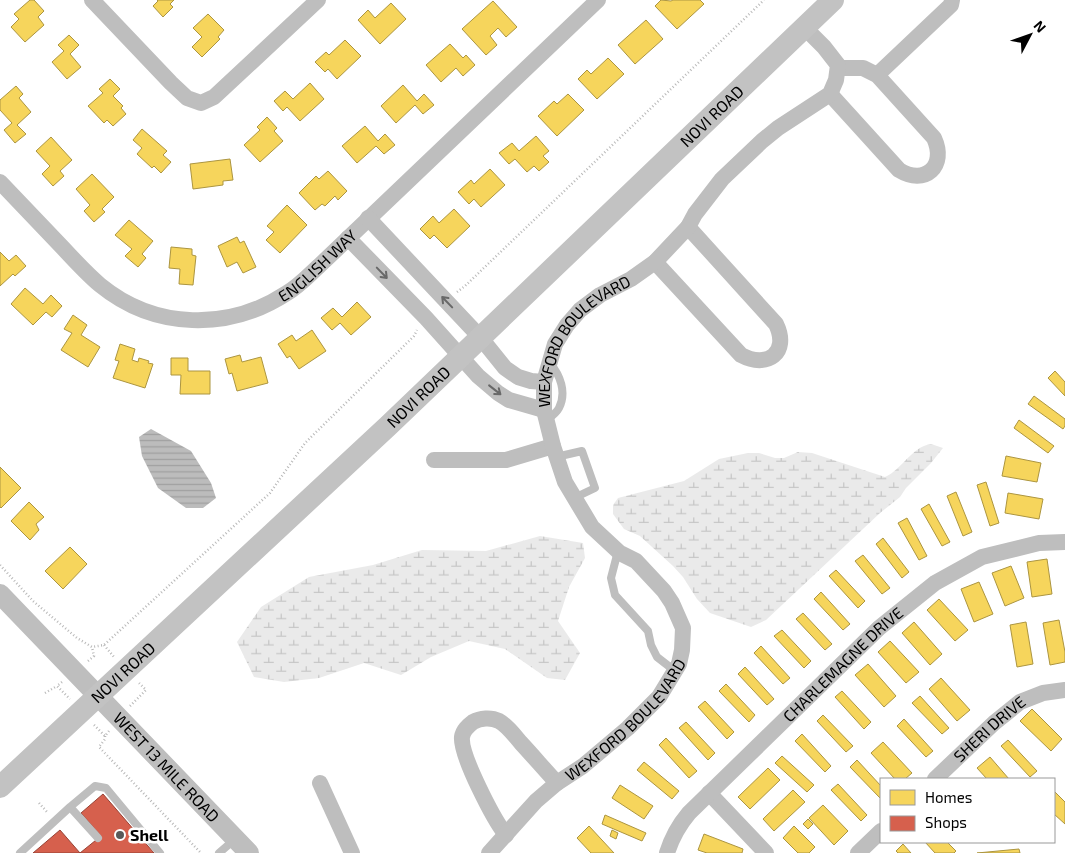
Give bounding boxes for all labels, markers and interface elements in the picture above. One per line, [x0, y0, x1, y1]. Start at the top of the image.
north arrow [1005, 10, 1055, 60]
text: N [1030, 17, 1050, 36]
street label: NOVI ROAD [676, 81, 747, 151]
street label: ENGLISH WAY [274, 225, 360, 305]
one-way arrow [376, 267, 388, 279]
street label: WEXFORD BOULEVARD [534, 271, 633, 408]
one-way arrow [441, 295, 453, 308]
street label: NOVI ROAD [382, 362, 454, 431]
one-way arrow [488, 385, 502, 395]
street label: CHARLEMAGNE DRIVE [779, 603, 906, 725]
street label: NOVI ROAD [87, 638, 159, 707]
street label: WEXFORD BOULEVARD [561, 655, 689, 784]
street label: SHERI DRIVE [949, 692, 1029, 765]
street label: WEST 13 MILE ROAD [110, 708, 224, 825]
legend [880, 778, 1055, 843]
text: Homes [925, 788, 972, 806]
text: Shops [925, 813, 967, 831]
place label: Shell [130, 825, 169, 844]
marker: Shell [114, 829, 126, 841]

